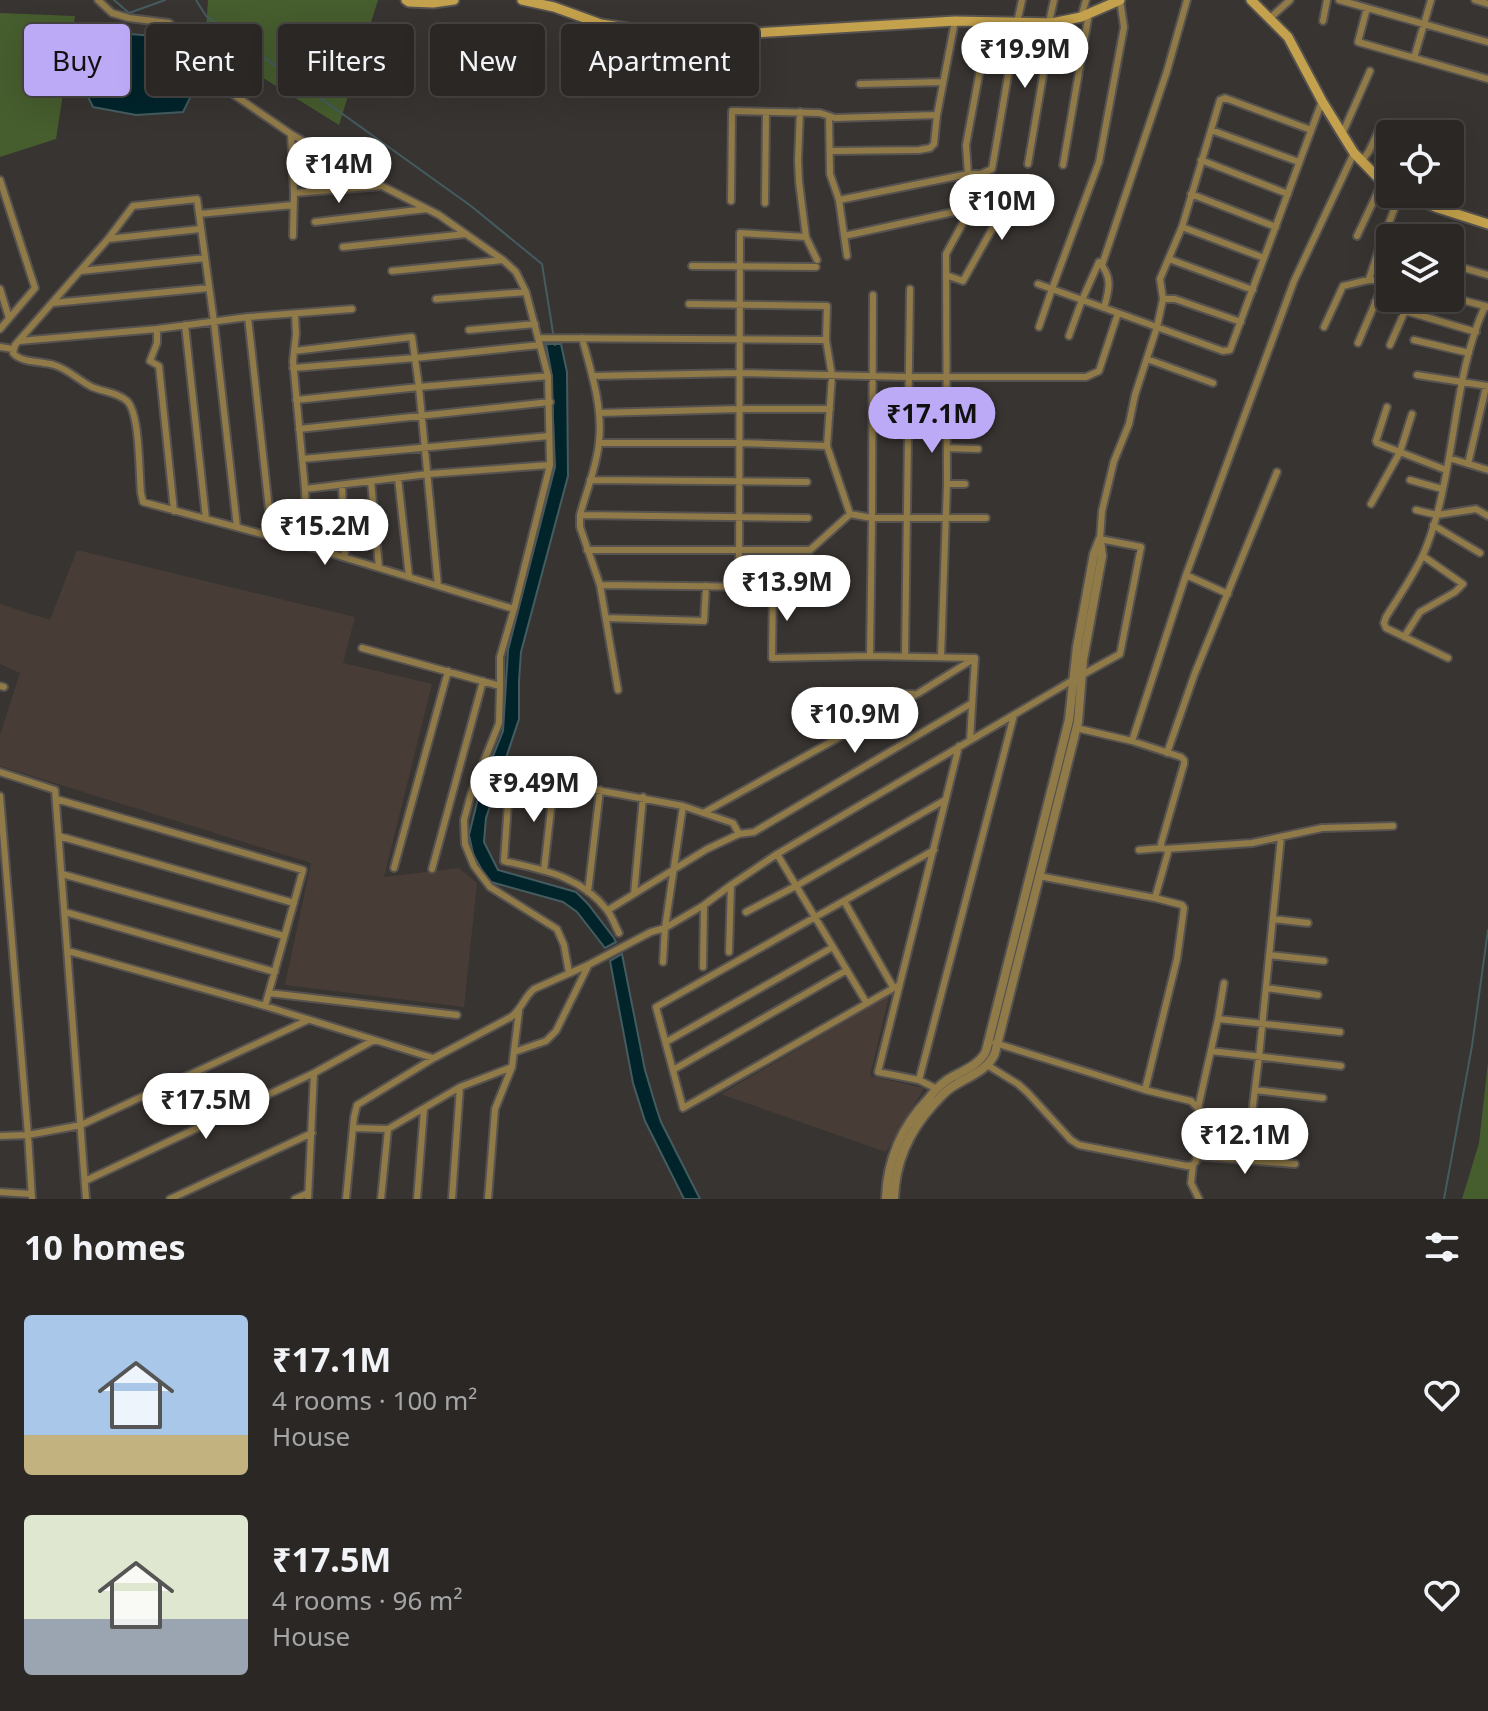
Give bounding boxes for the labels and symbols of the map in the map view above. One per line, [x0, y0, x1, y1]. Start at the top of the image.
pin: ₹19.9M [960, 22, 1090, 90]
pin: ₹14M [292, 137, 386, 205]
pin: ₹10M [955, 174, 1049, 242]
pin: ₹17.1M [867, 387, 997, 455]
pin: ₹15.2M [260, 499, 390, 567]
pin: ₹13.9M [722, 555, 852, 623]
pin: ₹10.9M [790, 687, 920, 755]
pin: ₹9.49M [469, 756, 599, 824]
pin: ₹17.5M [141, 1073, 271, 1141]
pin: ₹12.1M [1180, 1108, 1310, 1176]

